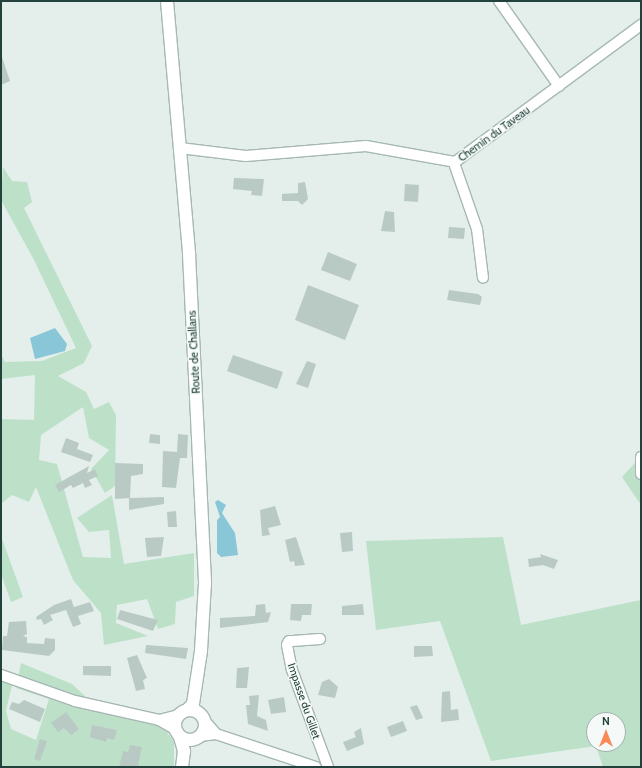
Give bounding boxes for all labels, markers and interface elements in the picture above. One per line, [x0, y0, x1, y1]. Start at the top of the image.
street label: Chemin du Taveau [456, 104, 532, 164]
street label: Route de Challans [185, 310, 203, 394]
street label: Impasse du Gillet [285, 661, 323, 741]
north arrow [586, 712, 626, 752]
text: N [602, 714, 610, 728]

